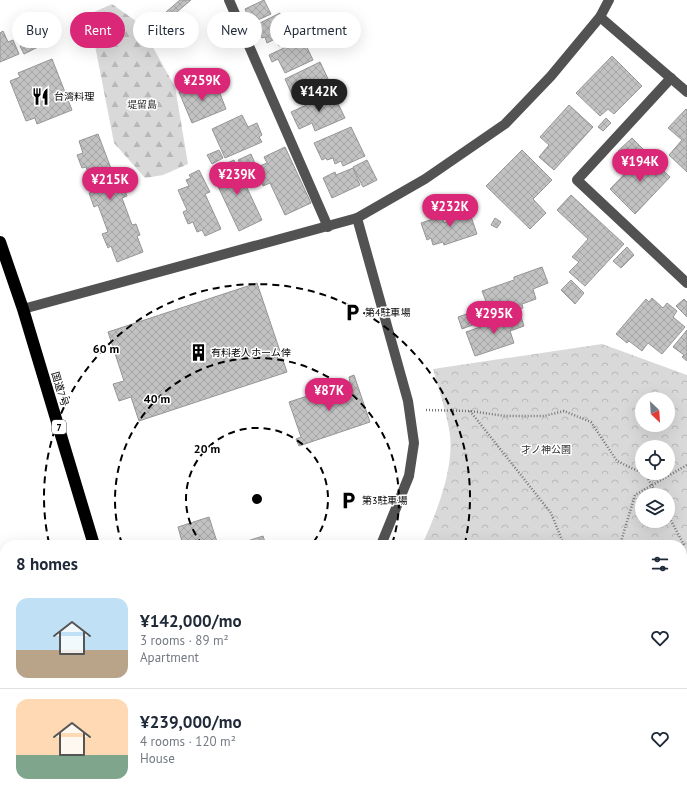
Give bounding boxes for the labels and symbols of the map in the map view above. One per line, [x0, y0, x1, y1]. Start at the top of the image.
pin: ¥259K [174, 68, 230, 102]
pin: ¥142K [291, 79, 347, 113]
restaurant icon: 台湾料理 [31, 86, 51, 106]
place label: 台湾料理 [54, 90, 94, 103]
park label: 堤留島 [127, 98, 157, 111]
pin: ¥194K [612, 149, 668, 183]
pin: ¥239K [209, 162, 265, 196]
pin: ¥215K [82, 167, 138, 201]
pin: ¥232K [422, 194, 478, 228]
pin: ¥295K [466, 301, 522, 335]
parking icon: 第4駐車場 [342, 302, 362, 322]
place label: 第4駐車場 [365, 306, 410, 319]
text: 60 m [93, 341, 119, 356]
building icon: 有料老人ホーム倖 [188, 342, 208, 362]
place label: 有料老人ホーム倖 [211, 346, 291, 359]
street label: 国道7号 [49, 370, 71, 408]
pin: ¥87K [305, 378, 353, 412]
text: 40 m [144, 391, 170, 406]
north arrow [635, 392, 675, 432]
road number: 7 [52, 420, 66, 434]
text: 20 m [194, 441, 220, 456]
park label: 才ノ神公園 [521, 443, 571, 456]
parking icon: 第3駐車場 [339, 490, 359, 510]
centre of rings [250, 492, 264, 506]
place label: 第3駐車場 [362, 494, 407, 507]

